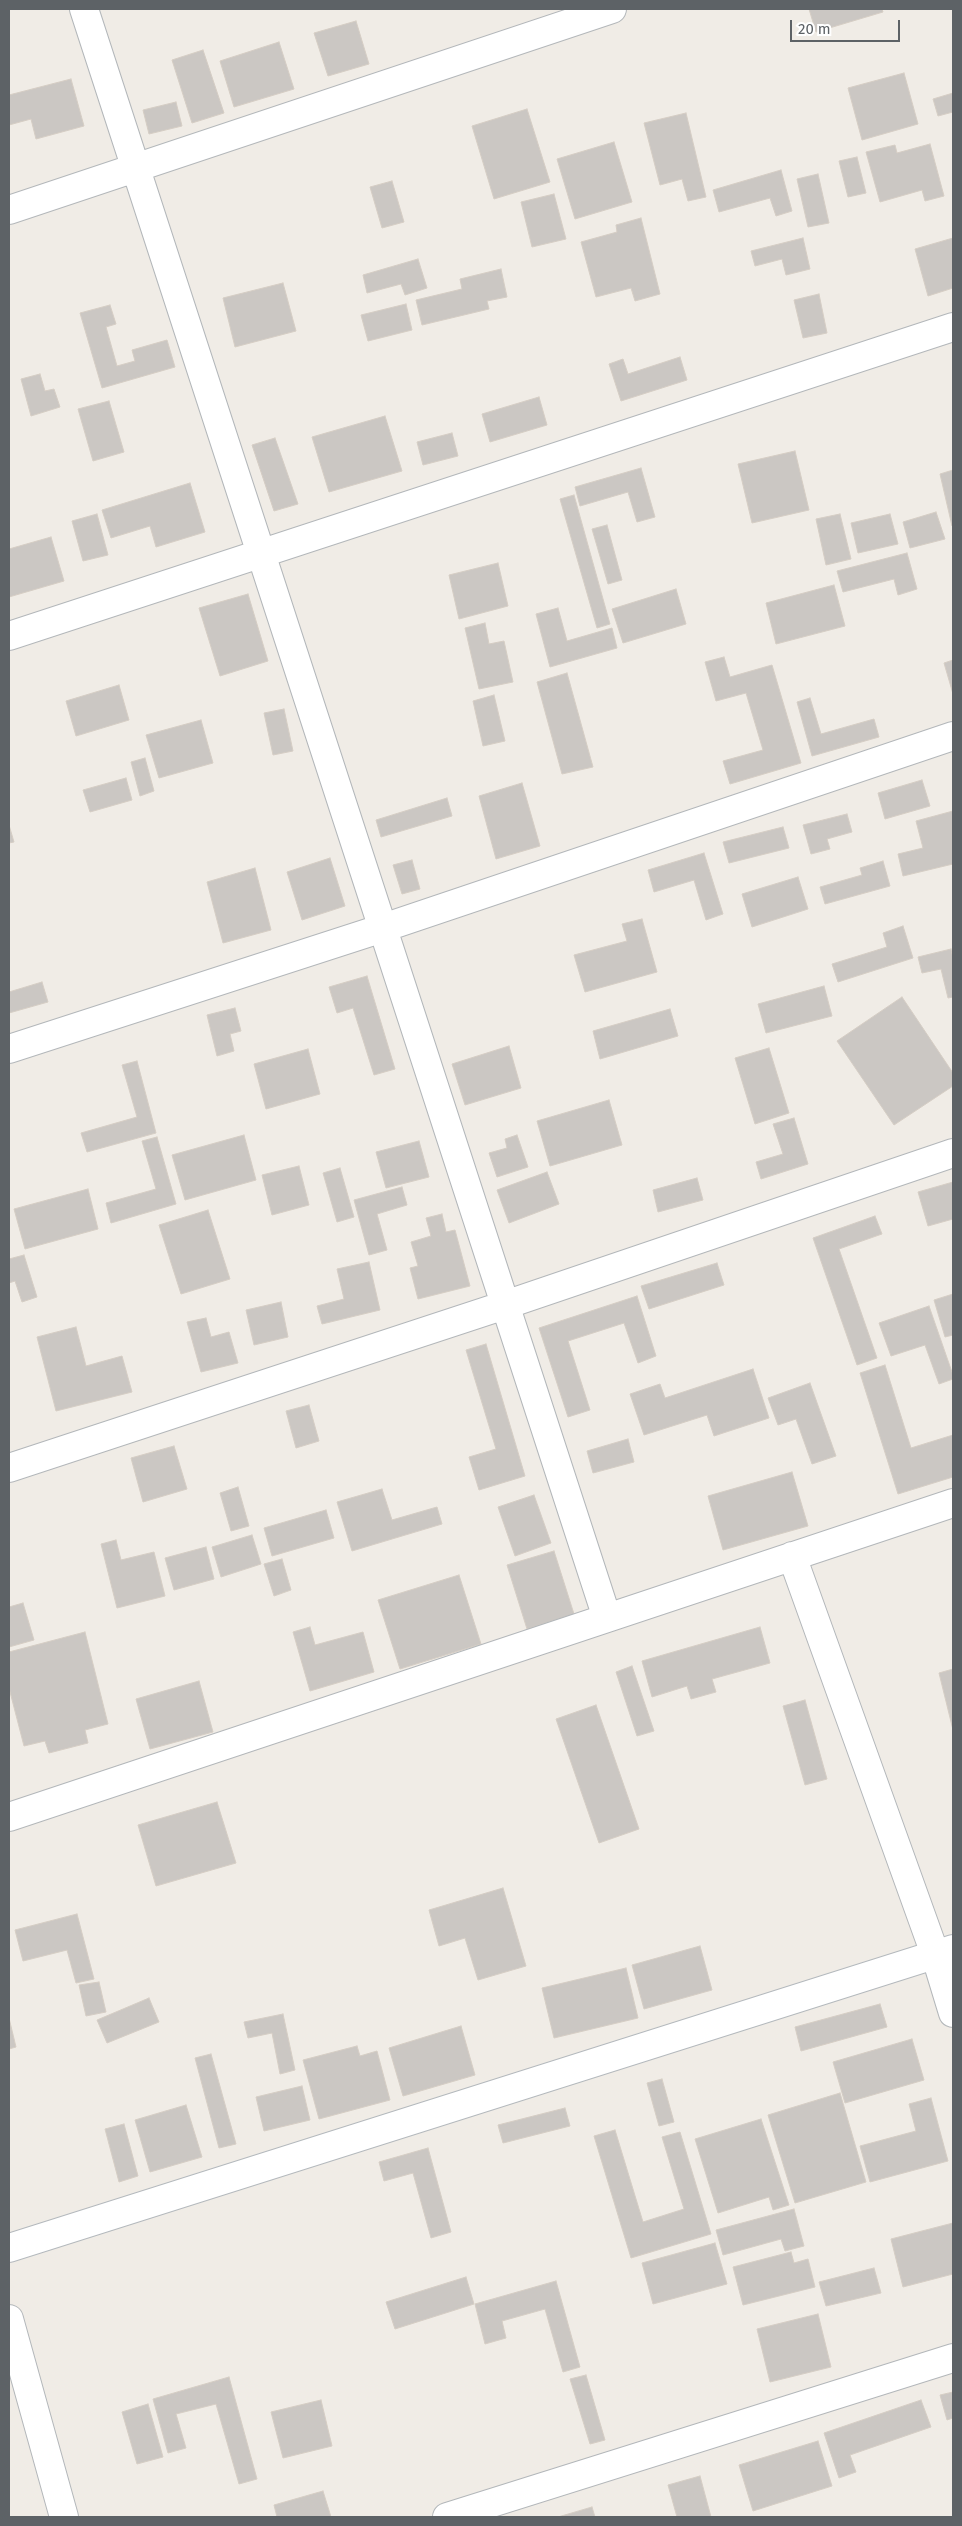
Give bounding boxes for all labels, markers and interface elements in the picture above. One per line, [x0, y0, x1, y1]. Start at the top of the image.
scale bar [792, 10, 902, 42]
text: 20 m [798, 20, 831, 38]

